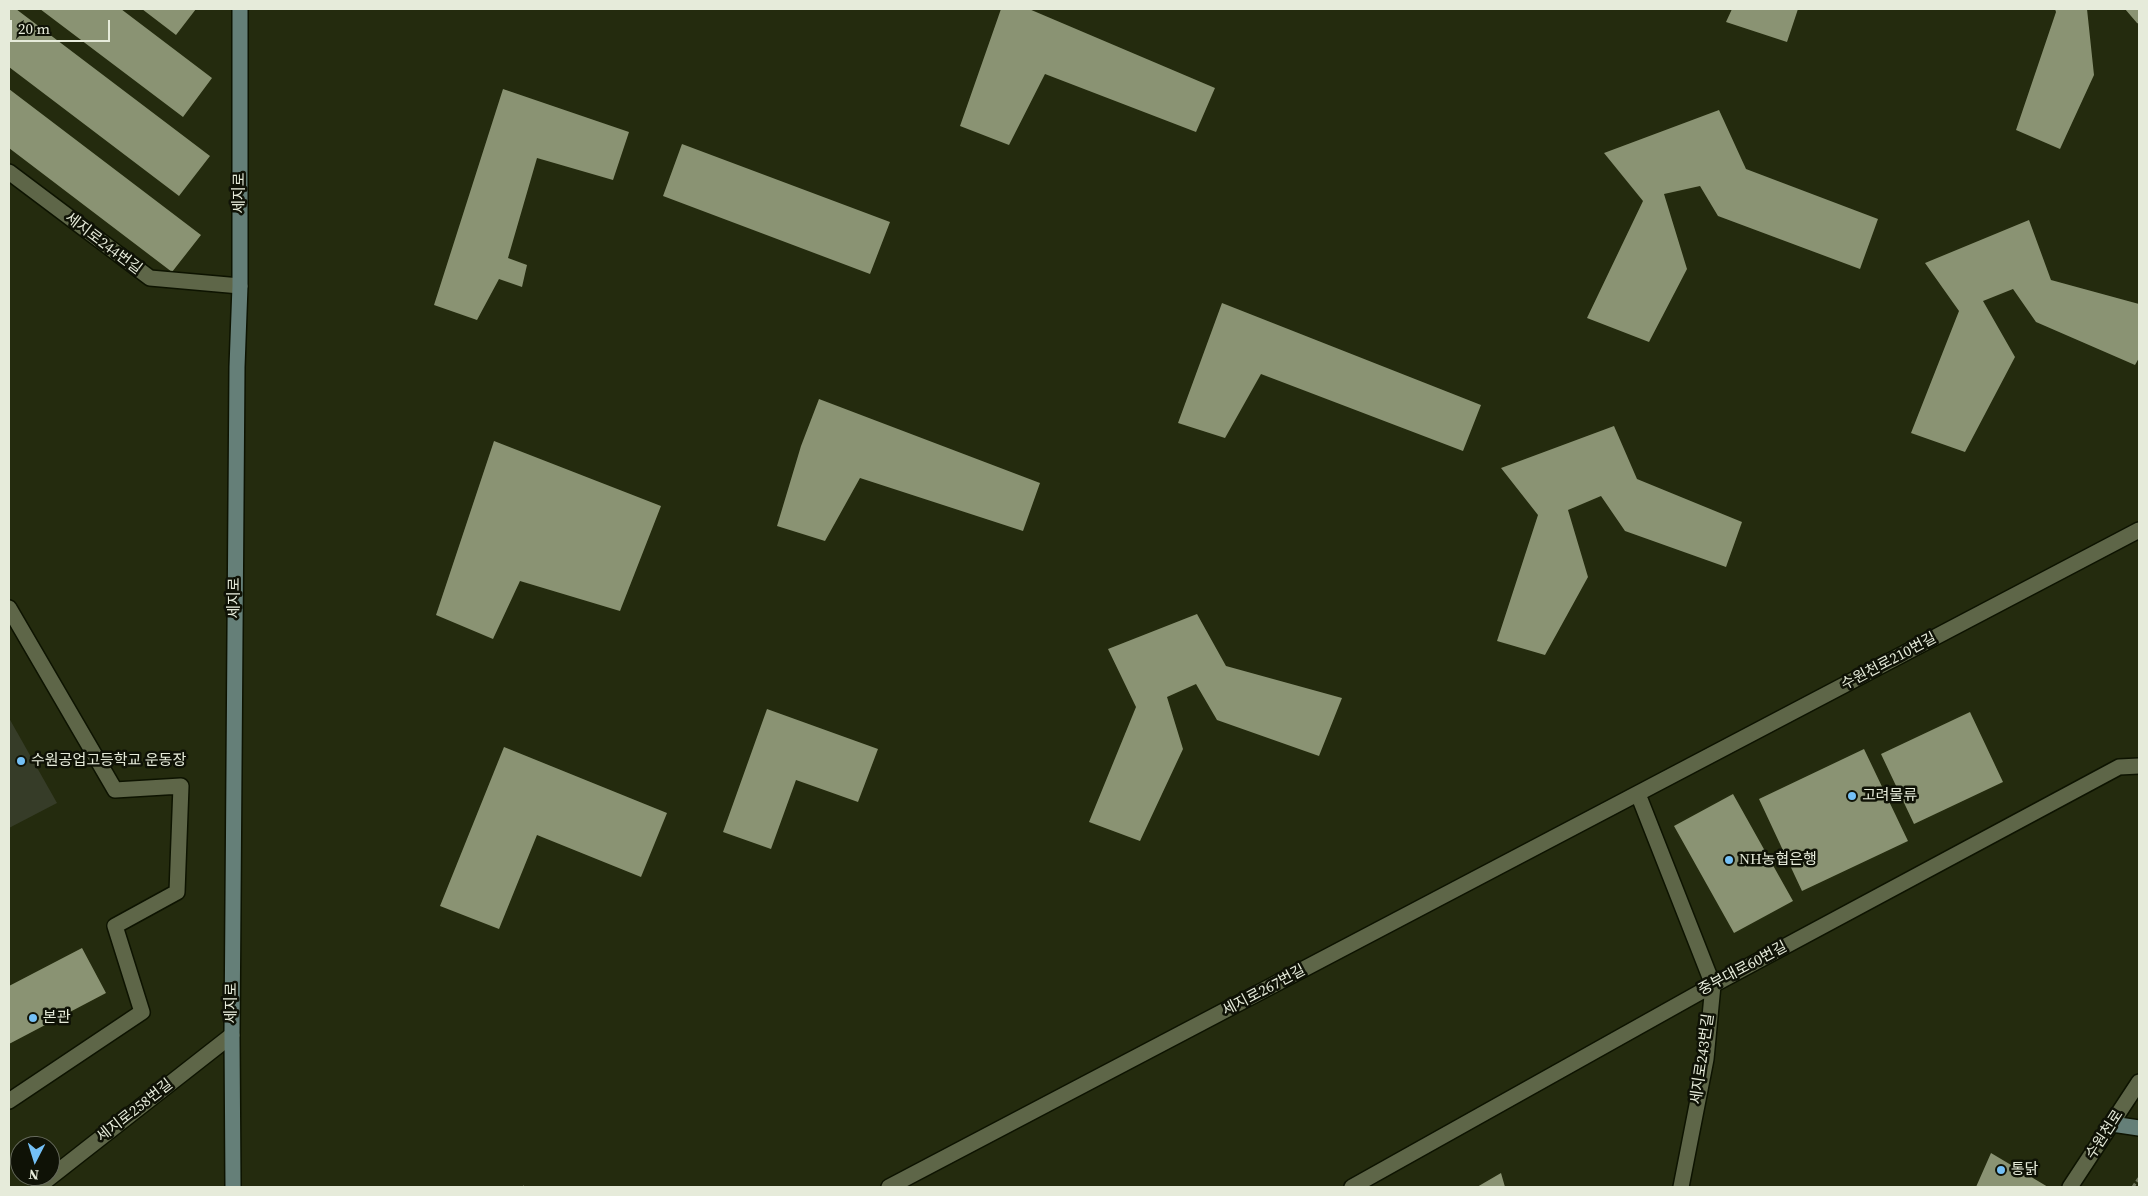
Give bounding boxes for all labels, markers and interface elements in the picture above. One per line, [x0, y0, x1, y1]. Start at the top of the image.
scale bar [12, 10, 112, 42]
text: 20 m [18, 18, 50, 39]
street label: 세지로 [231, 172, 249, 214]
street label: 세지로244번길 [61, 209, 145, 279]
street label: 세지로 [226, 577, 244, 619]
street label: 수원천로210번길 [1838, 629, 1940, 695]
place label: 수원공업고등학교 운동장 [31, 752, 186, 770]
marker: 수원공업고등학교 운동장 [15, 755, 27, 767]
place label: 고려물류 [1862, 787, 1917, 805]
marker: 고려물류 [1846, 790, 1858, 802]
place label: NH농협은행 [1739, 851, 1817, 869]
marker: NH농협은행 [1723, 854, 1735, 866]
street label: 중부대로60번길 [1696, 938, 1790, 1000]
street label: 세지로267번길 [1219, 962, 1309, 1020]
street label: 세지로 [223, 982, 241, 1024]
place label: 본관 [43, 1009, 71, 1027]
marker: 본관 [27, 1012, 39, 1024]
street label: 세지로243번길 [1688, 1012, 1718, 1106]
street label: 세지로258번길 [93, 1076, 177, 1146]
street label: 수원천로 [2082, 1107, 2128, 1163]
north arrow [10, 1136, 60, 1186]
place label: 통닭 [2011, 1161, 2039, 1179]
marker: 통닭 [1995, 1164, 2007, 1176]
text: N [28, 1165, 40, 1185]

